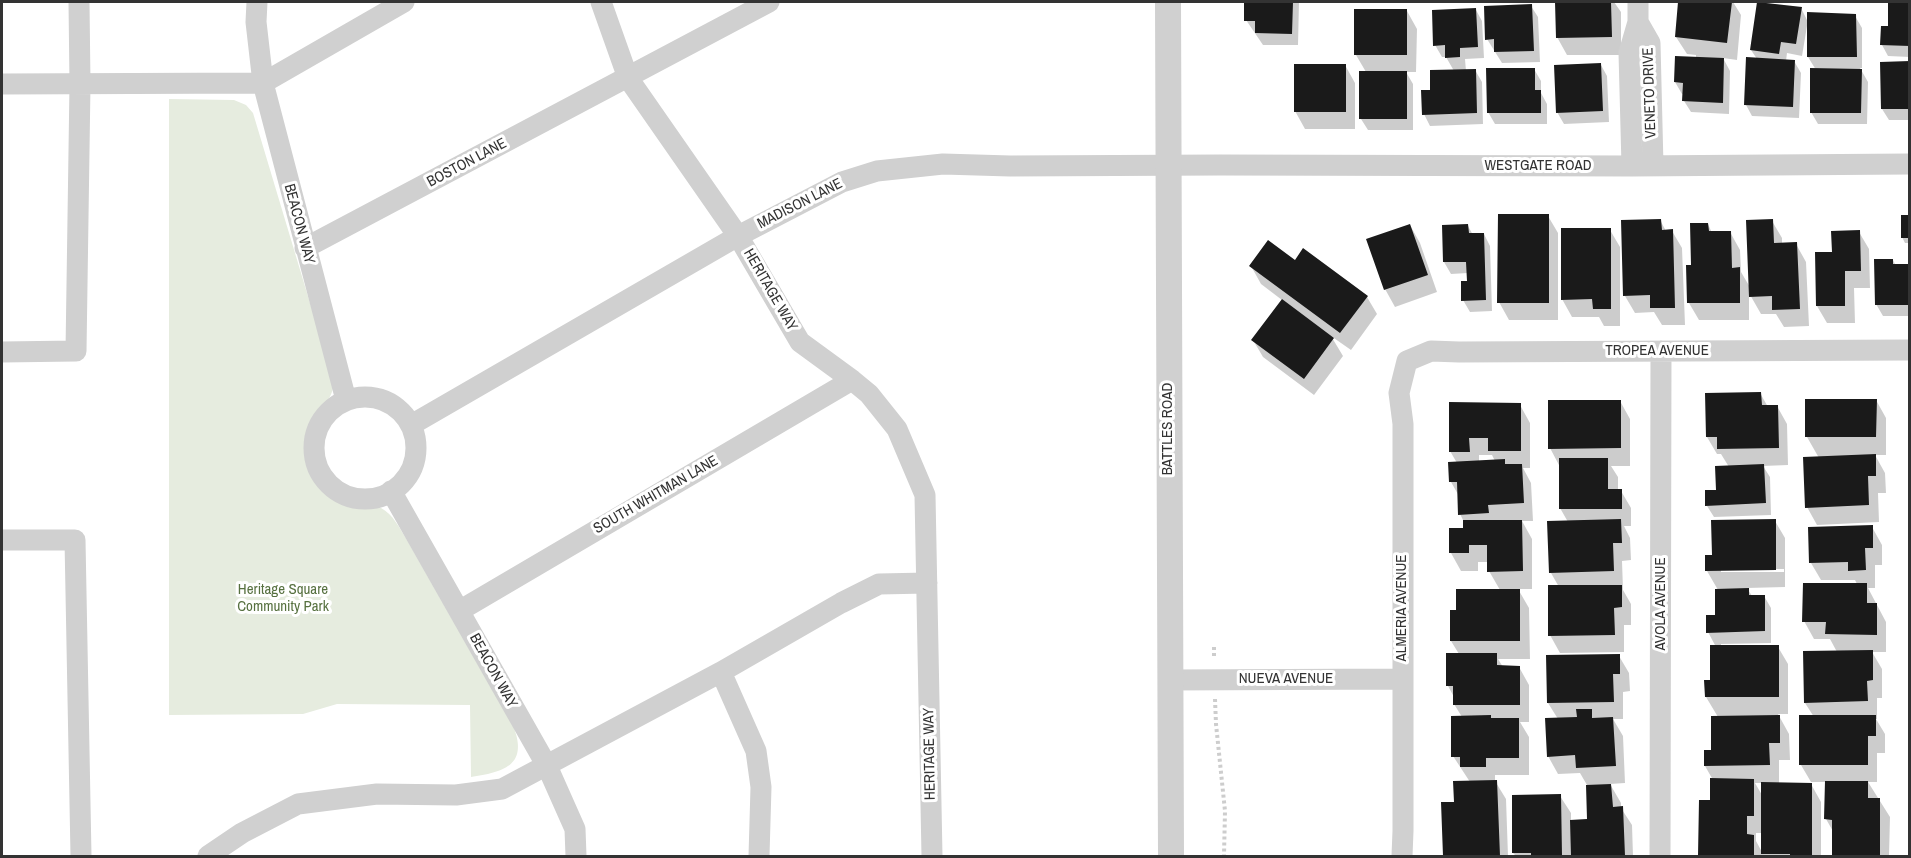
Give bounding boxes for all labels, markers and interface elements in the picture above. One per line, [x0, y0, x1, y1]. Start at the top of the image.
street label: VENETO DRIVE [1639, 47, 1661, 139]
street label: BOSTON LANE [424, 135, 510, 191]
street label: WESTGATE ROAD [1484, 157, 1592, 175]
street label: MADISON LANE [755, 175, 845, 233]
street label: BEACON WAY [280, 182, 318, 266]
street label: HERITAGE WAY [739, 246, 801, 334]
street label: TROPEA AVENUE [1605, 342, 1709, 360]
street label: BATTLES ROAD [1159, 383, 1177, 475]
street label: SOUTH WHITMAN LANE [591, 452, 721, 538]
street label: ALMERIA AVENUE [1393, 554, 1411, 662]
street label: AVOLA AVENUE [1652, 557, 1670, 651]
park label: Heritage Square Community Park [237, 581, 329, 616]
street label: BEACON WAY [465, 631, 521, 711]
street label: NUEVA AVENUE [1239, 670, 1333, 688]
street label: HERITAGE WAY [920, 708, 940, 800]

